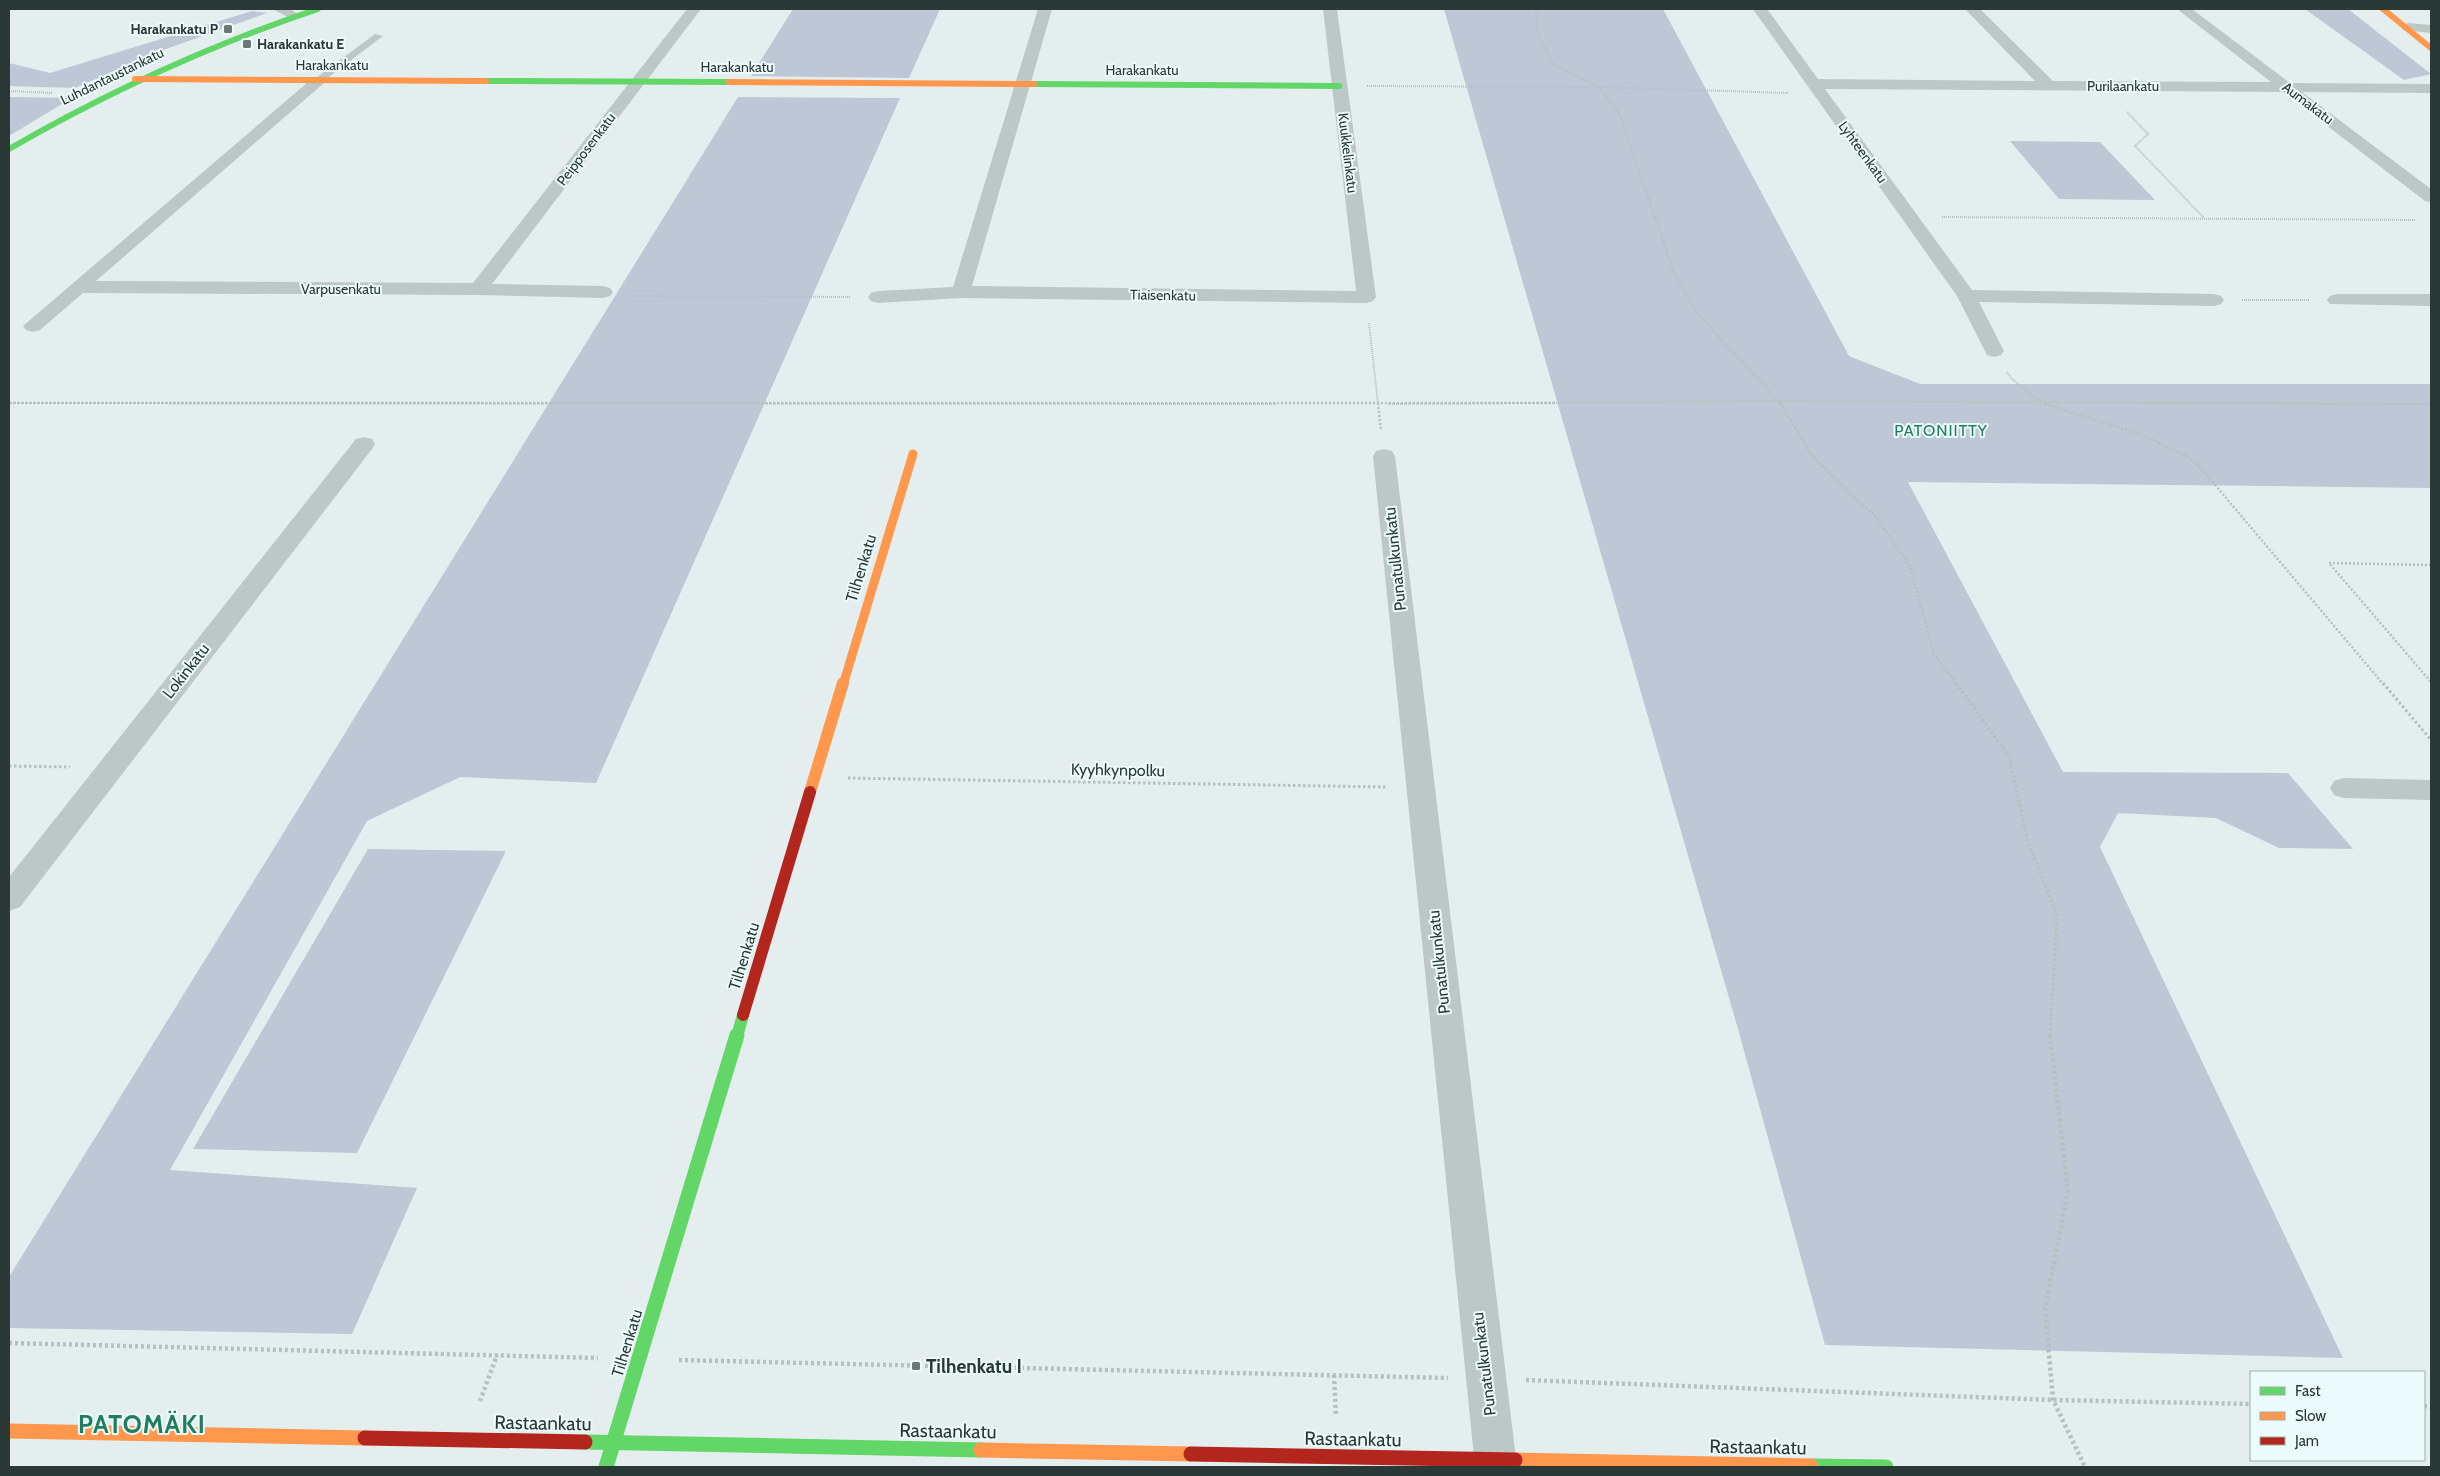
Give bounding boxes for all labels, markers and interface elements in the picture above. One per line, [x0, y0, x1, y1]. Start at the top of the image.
place label: Harakankatu P [130, 20, 219, 38]
marker: Harakankatu P [222, 23, 234, 35]
place label: Harakankatu E [257, 35, 344, 53]
marker: Harakankatu E [241, 38, 253, 50]
street label: Luhdantaustankatu [57, 43, 167, 109]
street label: Harakankatu [295, 56, 369, 74]
street label: Harakankatu [700, 58, 774, 76]
street label: Harakankatu [1105, 61, 1179, 79]
street label: Purilaankatu [2087, 77, 2159, 95]
street label: Aumakatu [2279, 78, 2337, 128]
street label: Peipposenkatu [553, 109, 619, 189]
street label: Kuukkelinkatu [1334, 112, 1362, 194]
street label: Lyhteenkatu [1835, 118, 1891, 186]
street label: Varpusenkatu [301, 280, 381, 298]
street label: Tiaisenkatu [1130, 285, 1196, 305]
district label: PATONIITTY [1894, 421, 1988, 440]
street label: Punatulkunkatu [1380, 506, 1410, 612]
street label: Tilhenkatu [842, 532, 880, 604]
street label: Lokinkatu [159, 640, 213, 702]
street label: Kyyhkynpolku [1071, 760, 1165, 780]
street label: Punatulkunkatu [1424, 909, 1454, 1015]
street label: Tilhenkatu [725, 920, 763, 992]
street label: Tilhenkatu [608, 1307, 646, 1379]
street label: Punatulkunkatu [1468, 1311, 1500, 1417]
place label: Tilhenkatu I [926, 1355, 1022, 1378]
marker: Tilhenkatu I [910, 1360, 922, 1372]
legend [2250, 1371, 2425, 1461]
text: Fast [2295, 1382, 2320, 1400]
text: Slow [2295, 1407, 2326, 1425]
district label: PATOMÄKI [78, 1409, 206, 1439]
street label: Rastaankatu [494, 1411, 592, 1435]
street label: Rastaankatu [899, 1419, 997, 1443]
street label: Rastaankatu [1304, 1427, 1402, 1451]
text: Jam [2294, 1432, 2319, 1450]
street label: Rastaankatu [1709, 1435, 1807, 1459]

